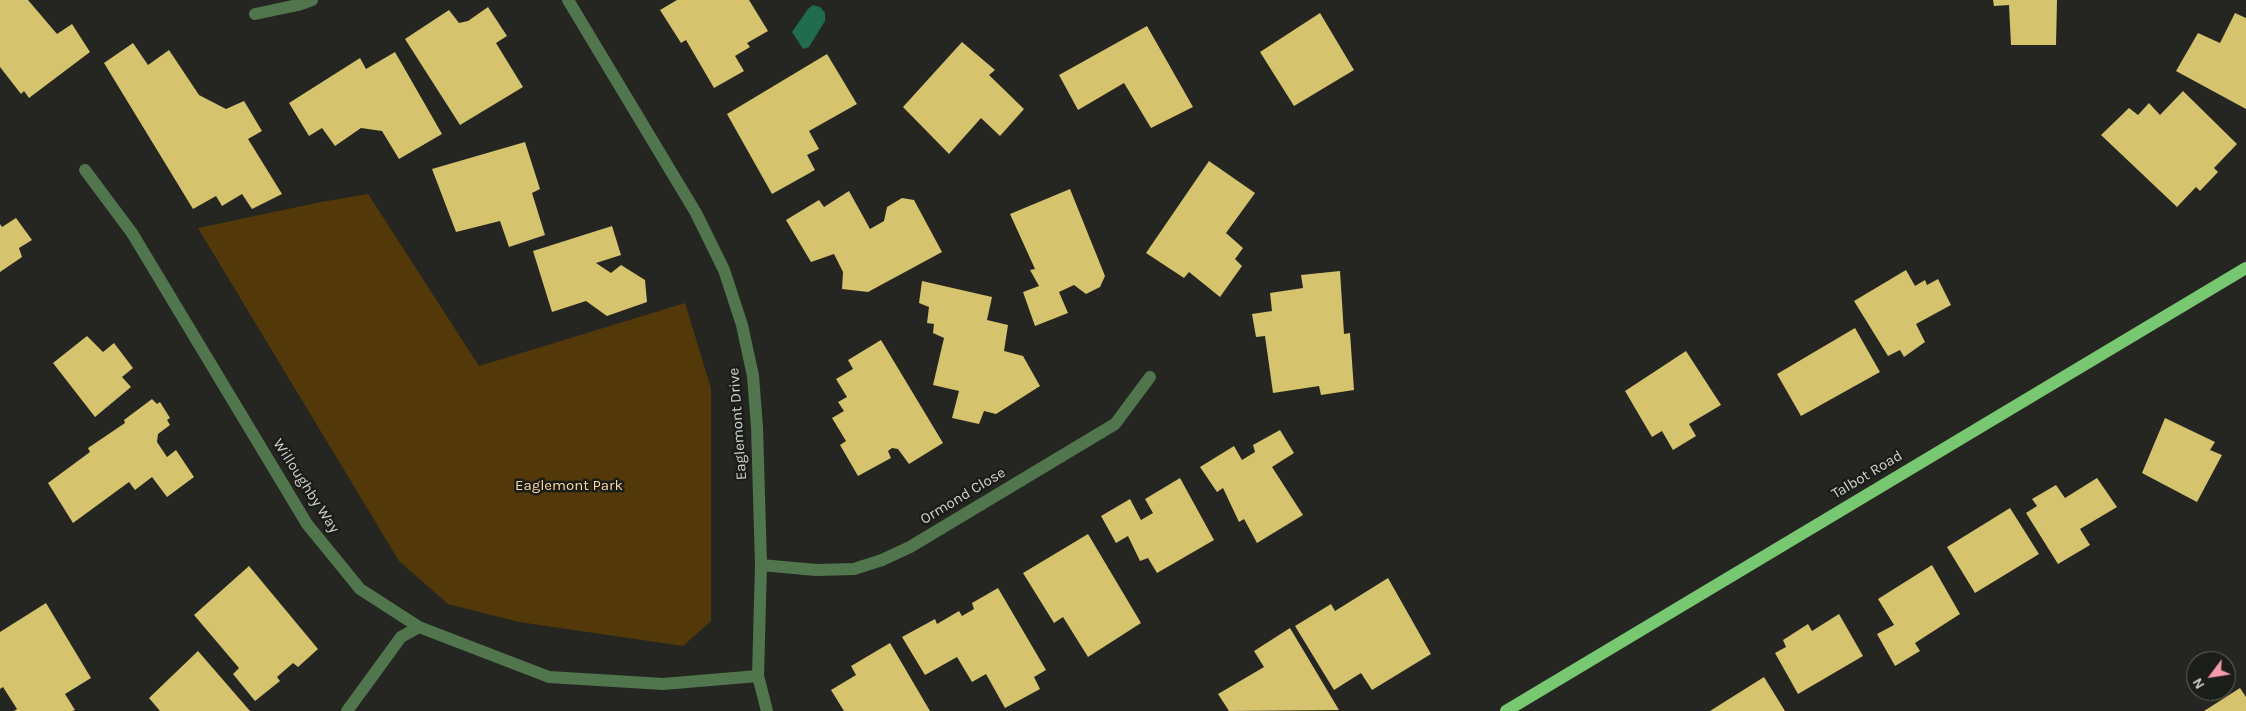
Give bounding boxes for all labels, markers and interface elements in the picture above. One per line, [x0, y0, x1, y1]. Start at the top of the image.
street label: Eaglemont Drive [725, 367, 751, 481]
street label: Willoughby Way [269, 436, 343, 536]
street label: Talbot Road [1828, 447, 1906, 503]
street label: Ormond Close [917, 464, 1009, 528]
park label: Eaglemont Park [515, 477, 623, 495]
north arrow [2186, 651, 2236, 701]
text: N [2189, 675, 2208, 692]

